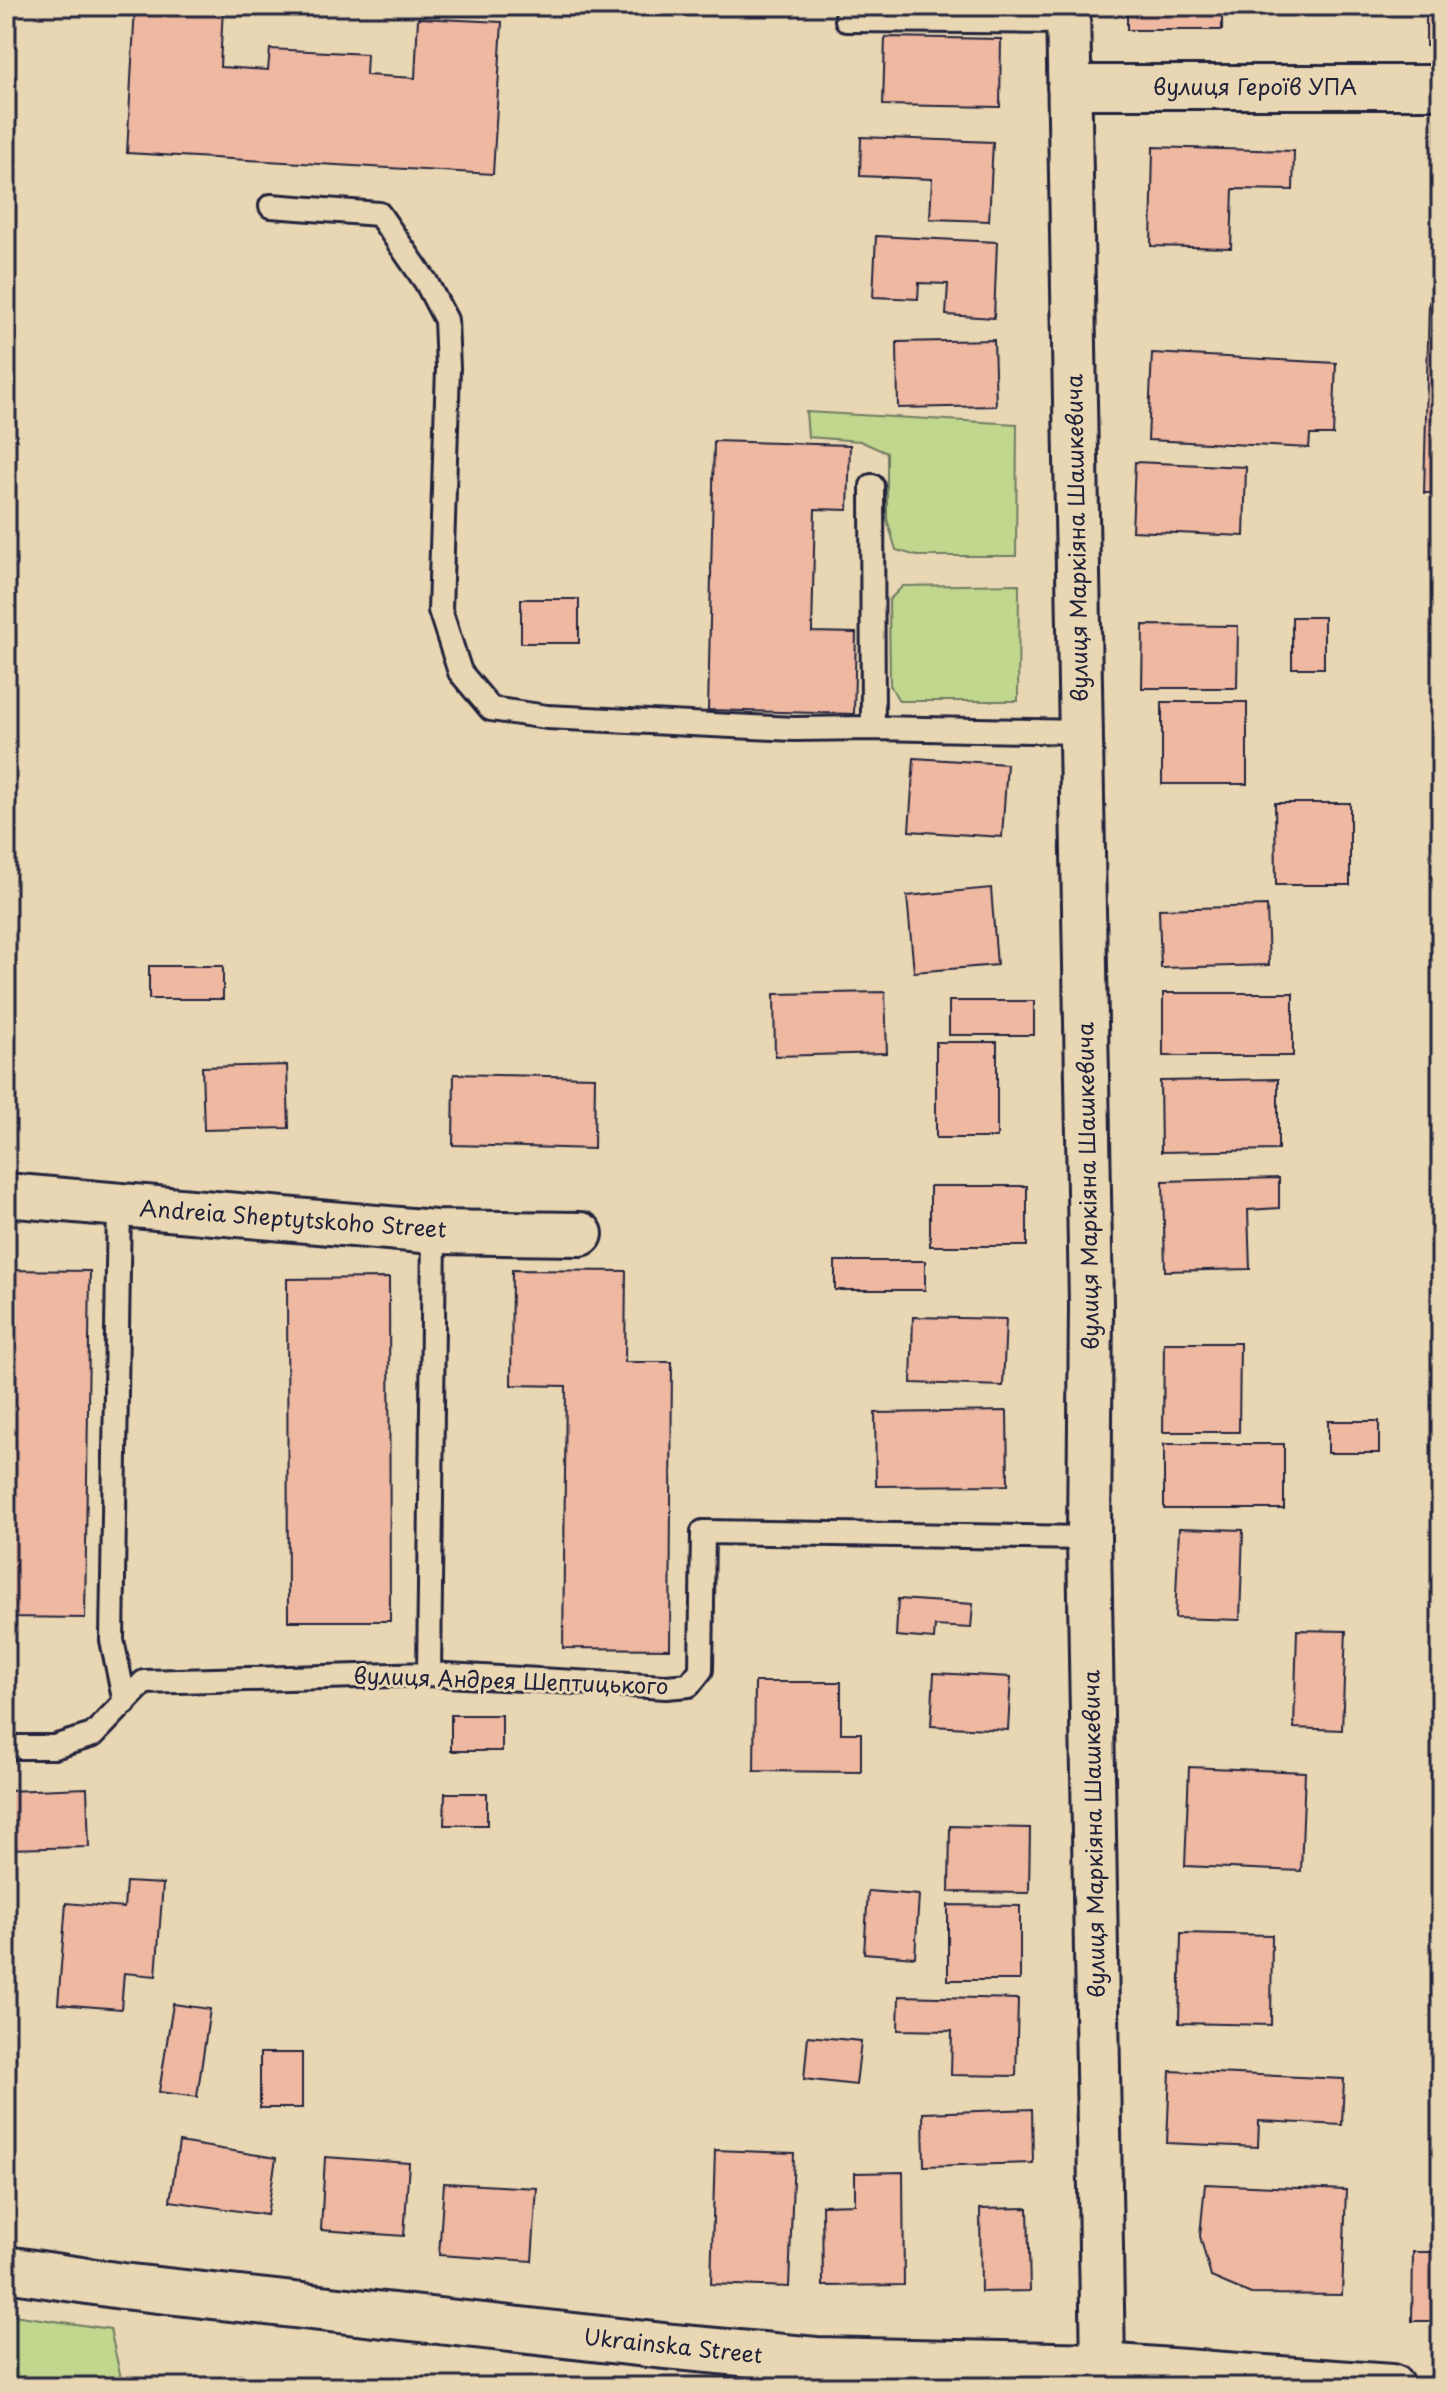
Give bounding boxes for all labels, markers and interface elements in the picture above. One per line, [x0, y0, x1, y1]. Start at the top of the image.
street label: вулиця Героїв УПА [1153, 69, 1357, 102]
street label: вулиця Маркіяна Шашкевича [1056, 374, 1095, 702]
street label: вулиця Маркіяна Шашкевича [1067, 1022, 1106, 1350]
street label: Andreia Sheptytskoho Street [139, 1190, 448, 1245]
street label: вулиця Андрея Шептицького [353, 1658, 669, 1701]
street label: вулиця Маркіяна Шашкевича [1073, 1670, 1112, 1998]
street label: Ukrainska Street [582, 2319, 764, 2370]

